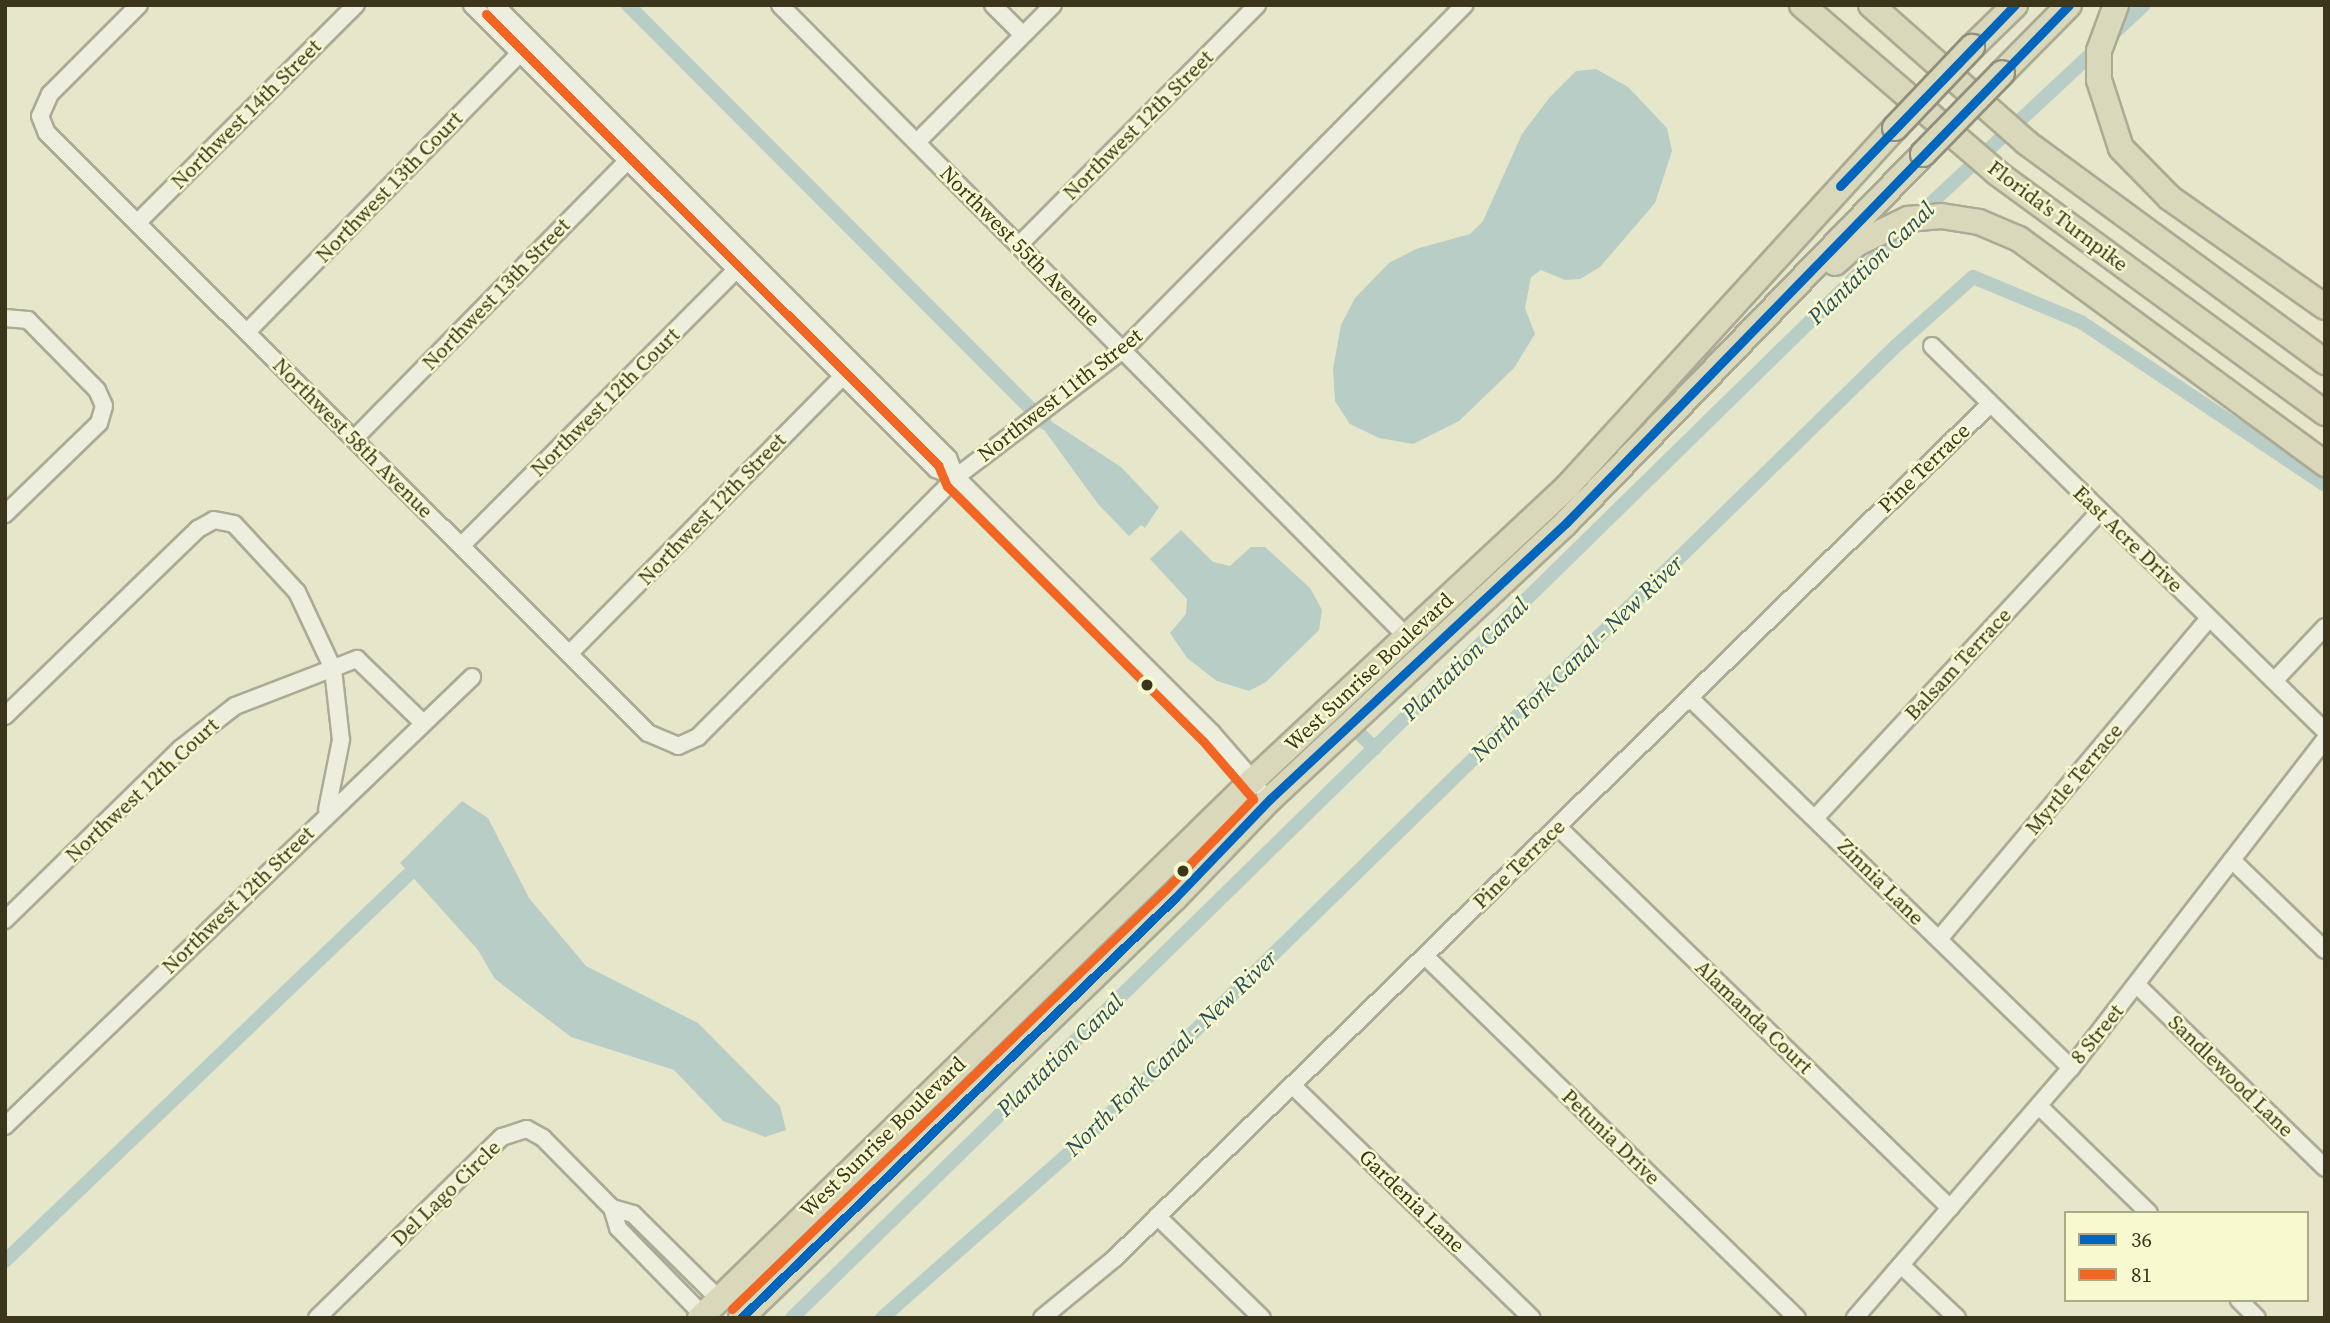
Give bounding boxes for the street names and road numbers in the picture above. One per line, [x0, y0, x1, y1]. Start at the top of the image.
street label: Northwest 14th Street [166, 34, 326, 194]
street label: Northwest 12th Street [1058, 45, 1218, 205]
street label: Northwest 13th Court [310, 106, 468, 268]
street label: Florida's Turnpike [1983, 155, 2133, 277]
street label: Northwest 55th Avenue [935, 161, 1105, 331]
street label: Northwest 13th Street [417, 213, 575, 375]
street label: Northwest 12th Court [525, 322, 685, 482]
street label: Northwest 11th Street [973, 323, 1147, 467]
street label: Northwest 58th Avenue [268, 353, 438, 523]
street label: Pine Terrace [1873, 418, 1975, 518]
street label: Northwest 12th Street [633, 428, 791, 590]
street label: East Acre Drive [2068, 480, 2188, 598]
street label: West Sunrise Boulevard [1280, 588, 1458, 756]
street label: Balsam Terrace [1899, 602, 2017, 726]
street label: Northwest 12th Court [60, 713, 224, 867]
street label: Myrtle Terrace [2020, 718, 2128, 840]
street label: Pine Terrace [1468, 814, 1570, 914]
street label: Northwest 12th Street [157, 821, 319, 979]
street label: Zinnia Lane [1833, 834, 1929, 930]
street label: Alamanda Court [1690, 955, 1818, 1079]
street label: 8 Street [2065, 999, 2129, 1069]
street label: Sandlewood Lane [2163, 1010, 2299, 1142]
street label: West Sunrise Boulevard [795, 1051, 971, 1223]
street label: Petunia Drive [1557, 1084, 1665, 1190]
street label: Del Lago Circle [386, 1135, 506, 1251]
street label: Gardenia Lane [1354, 1144, 1470, 1258]

